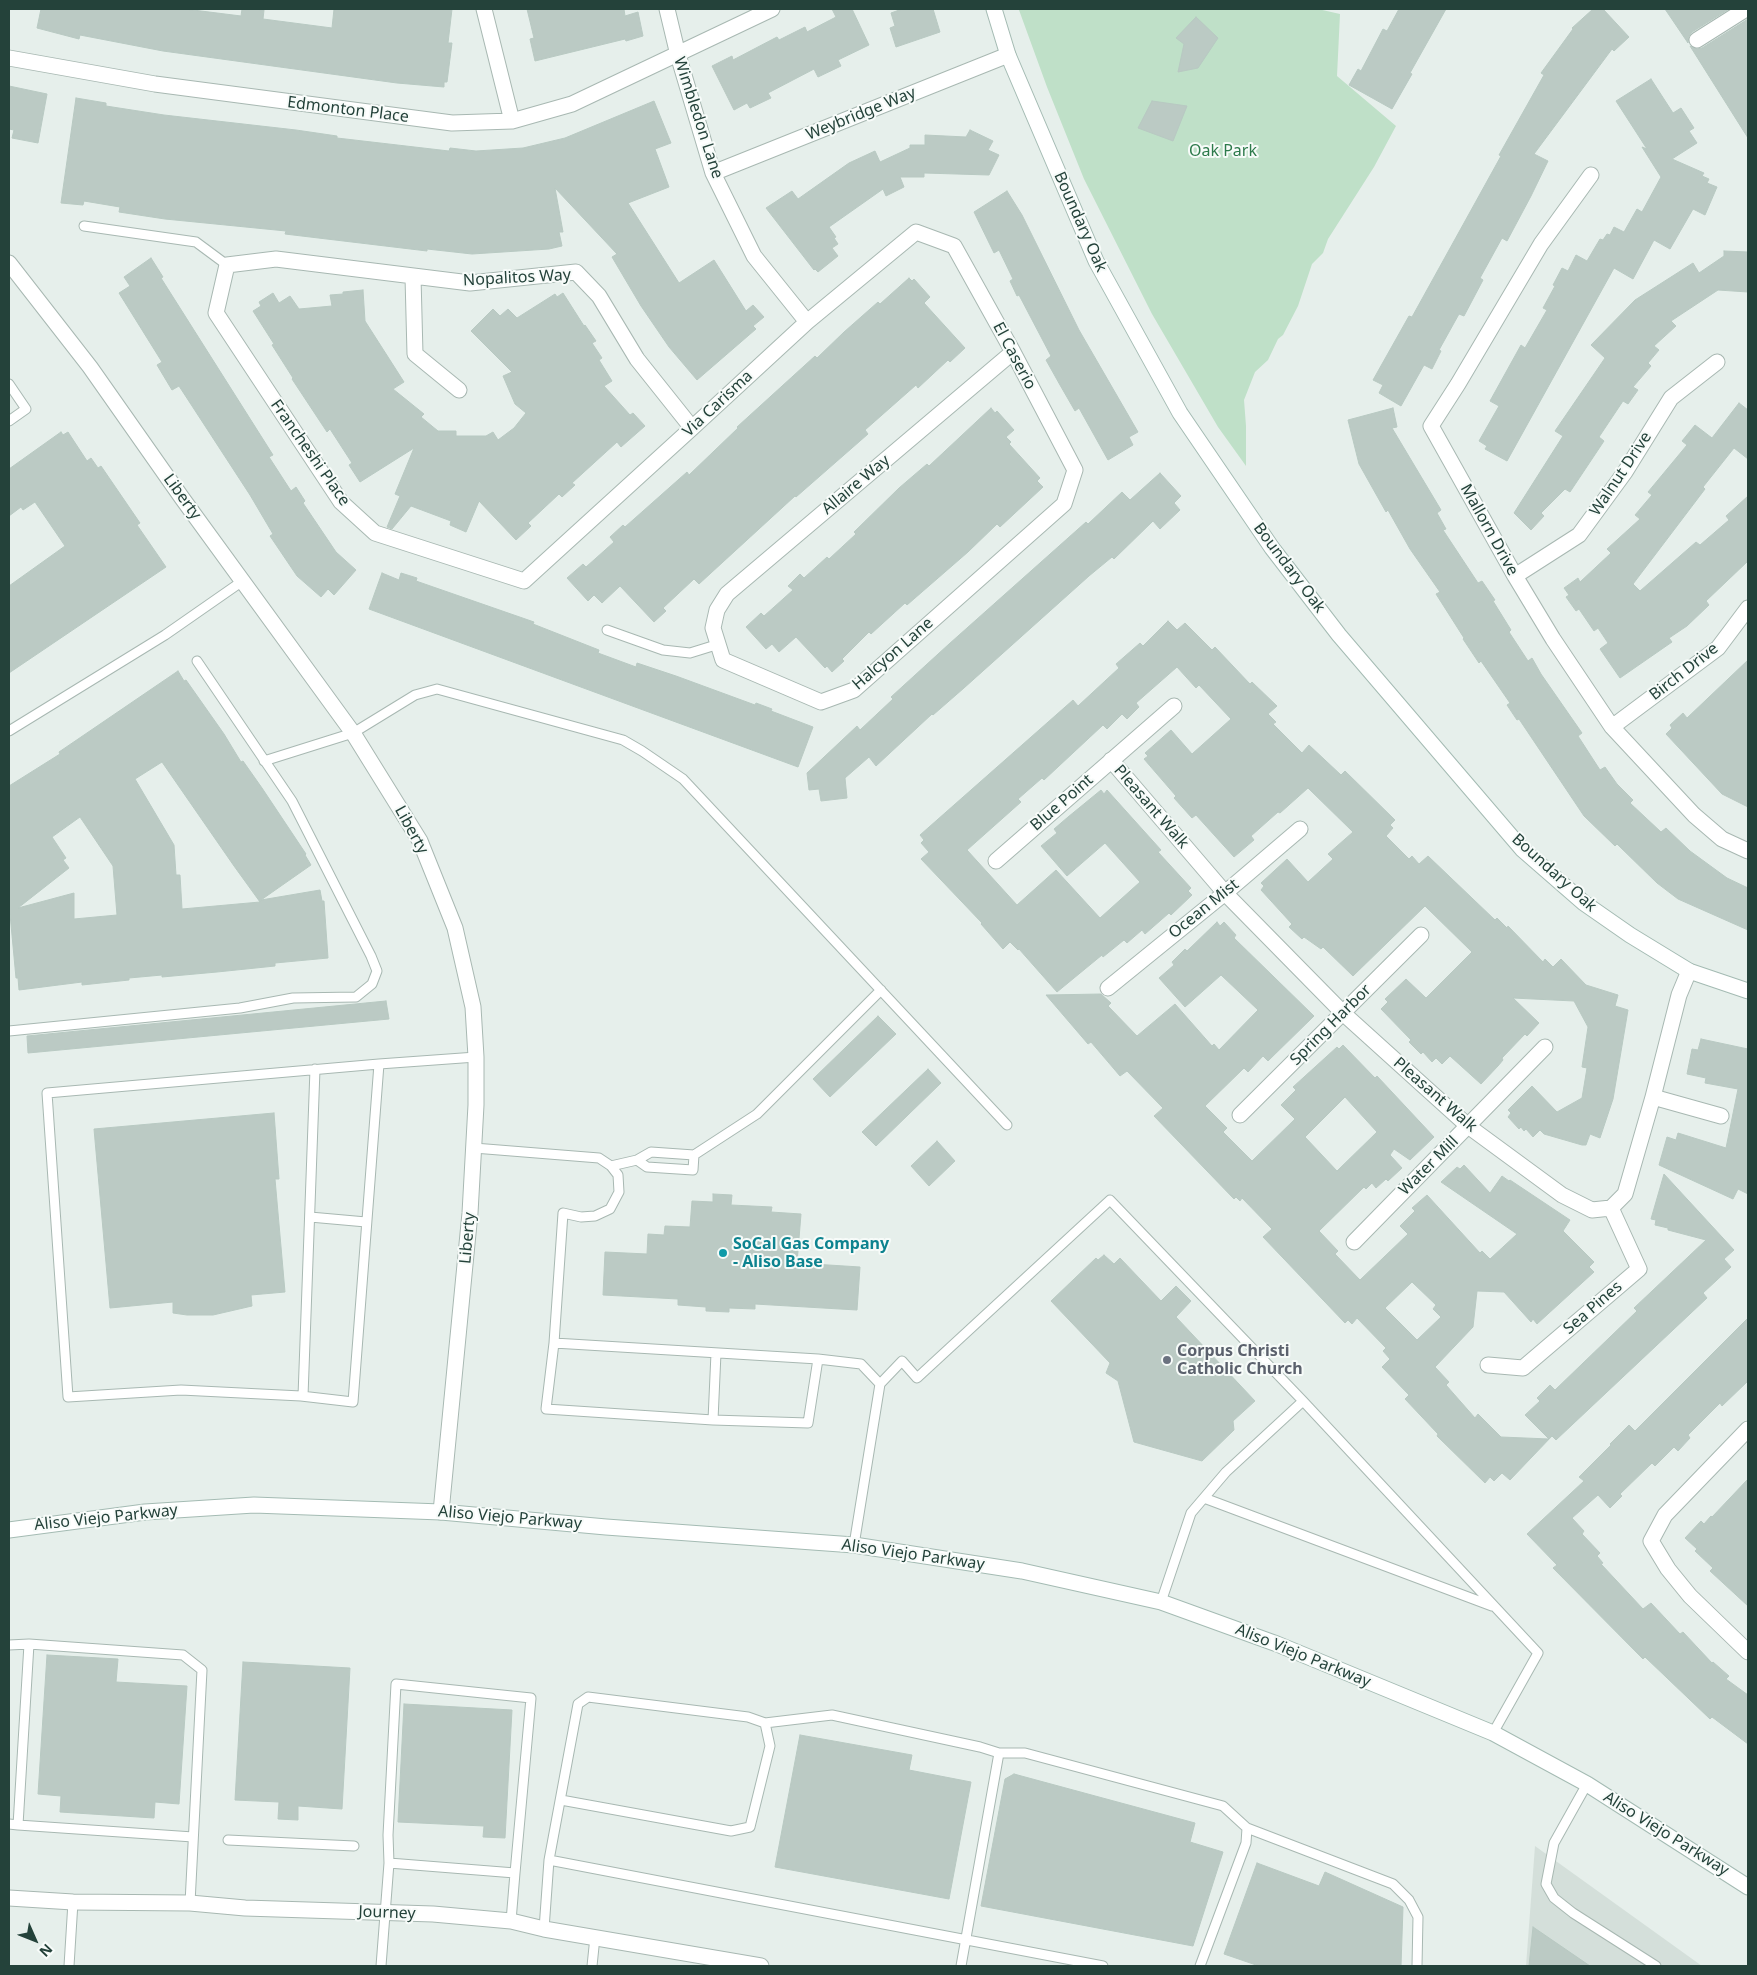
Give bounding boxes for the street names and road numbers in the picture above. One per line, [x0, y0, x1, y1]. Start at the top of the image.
street label: Wimbledon Lane [669, 55, 727, 181]
street label: Weybridge Way [803, 83, 919, 145]
street label: Edmonton Place [286, 93, 410, 127]
street label: Boundary Oak [1049, 169, 1111, 275]
street label: Nopalitos Way [463, 266, 571, 290]
street label: El Caserio [988, 319, 1040, 393]
street label: Via Carisma [679, 367, 757, 441]
street label: Francheshi Place [266, 396, 354, 510]
street label: Walnut Drive [1586, 428, 1656, 520]
street label: Allaire Way [818, 451, 894, 519]
street label: Liberty [159, 470, 205, 524]
street label: Mallorn Drive [1456, 481, 1522, 579]
street label: Boundary Oak [1249, 519, 1329, 617]
street label: Halcyon Lane [849, 614, 937, 694]
street label: Birch Drive [1646, 639, 1722, 705]
street label: Pleasant Walk [1109, 761, 1193, 853]
street label: Blue Point [1027, 771, 1097, 835]
street label: Liberty [390, 803, 432, 857]
street label: Boundary Oak [1508, 830, 1600, 916]
street label: Ocean Mist [1165, 875, 1243, 943]
street label: Spring Harbor [1286, 980, 1376, 1070]
street label: Pleasant Walk [1389, 1053, 1481, 1137]
street label: Water Mill [1395, 1132, 1463, 1200]
street label: Liberty [456, 1211, 480, 1265]
street label: Sea Pines [1560, 1277, 1626, 1339]
street label: Aliso Viejo Parkway [33, 1501, 179, 1535]
street label: Aliso Viejo Parkway [437, 1502, 583, 1534]
street label: Aliso Viejo Parkway [840, 1535, 986, 1575]
street label: Aliso Viejo Parkway [1233, 1620, 1373, 1692]
street label: Aliso Viejo Parkway [1600, 1788, 1732, 1880]
street label: Journey [358, 1902, 416, 1924]

